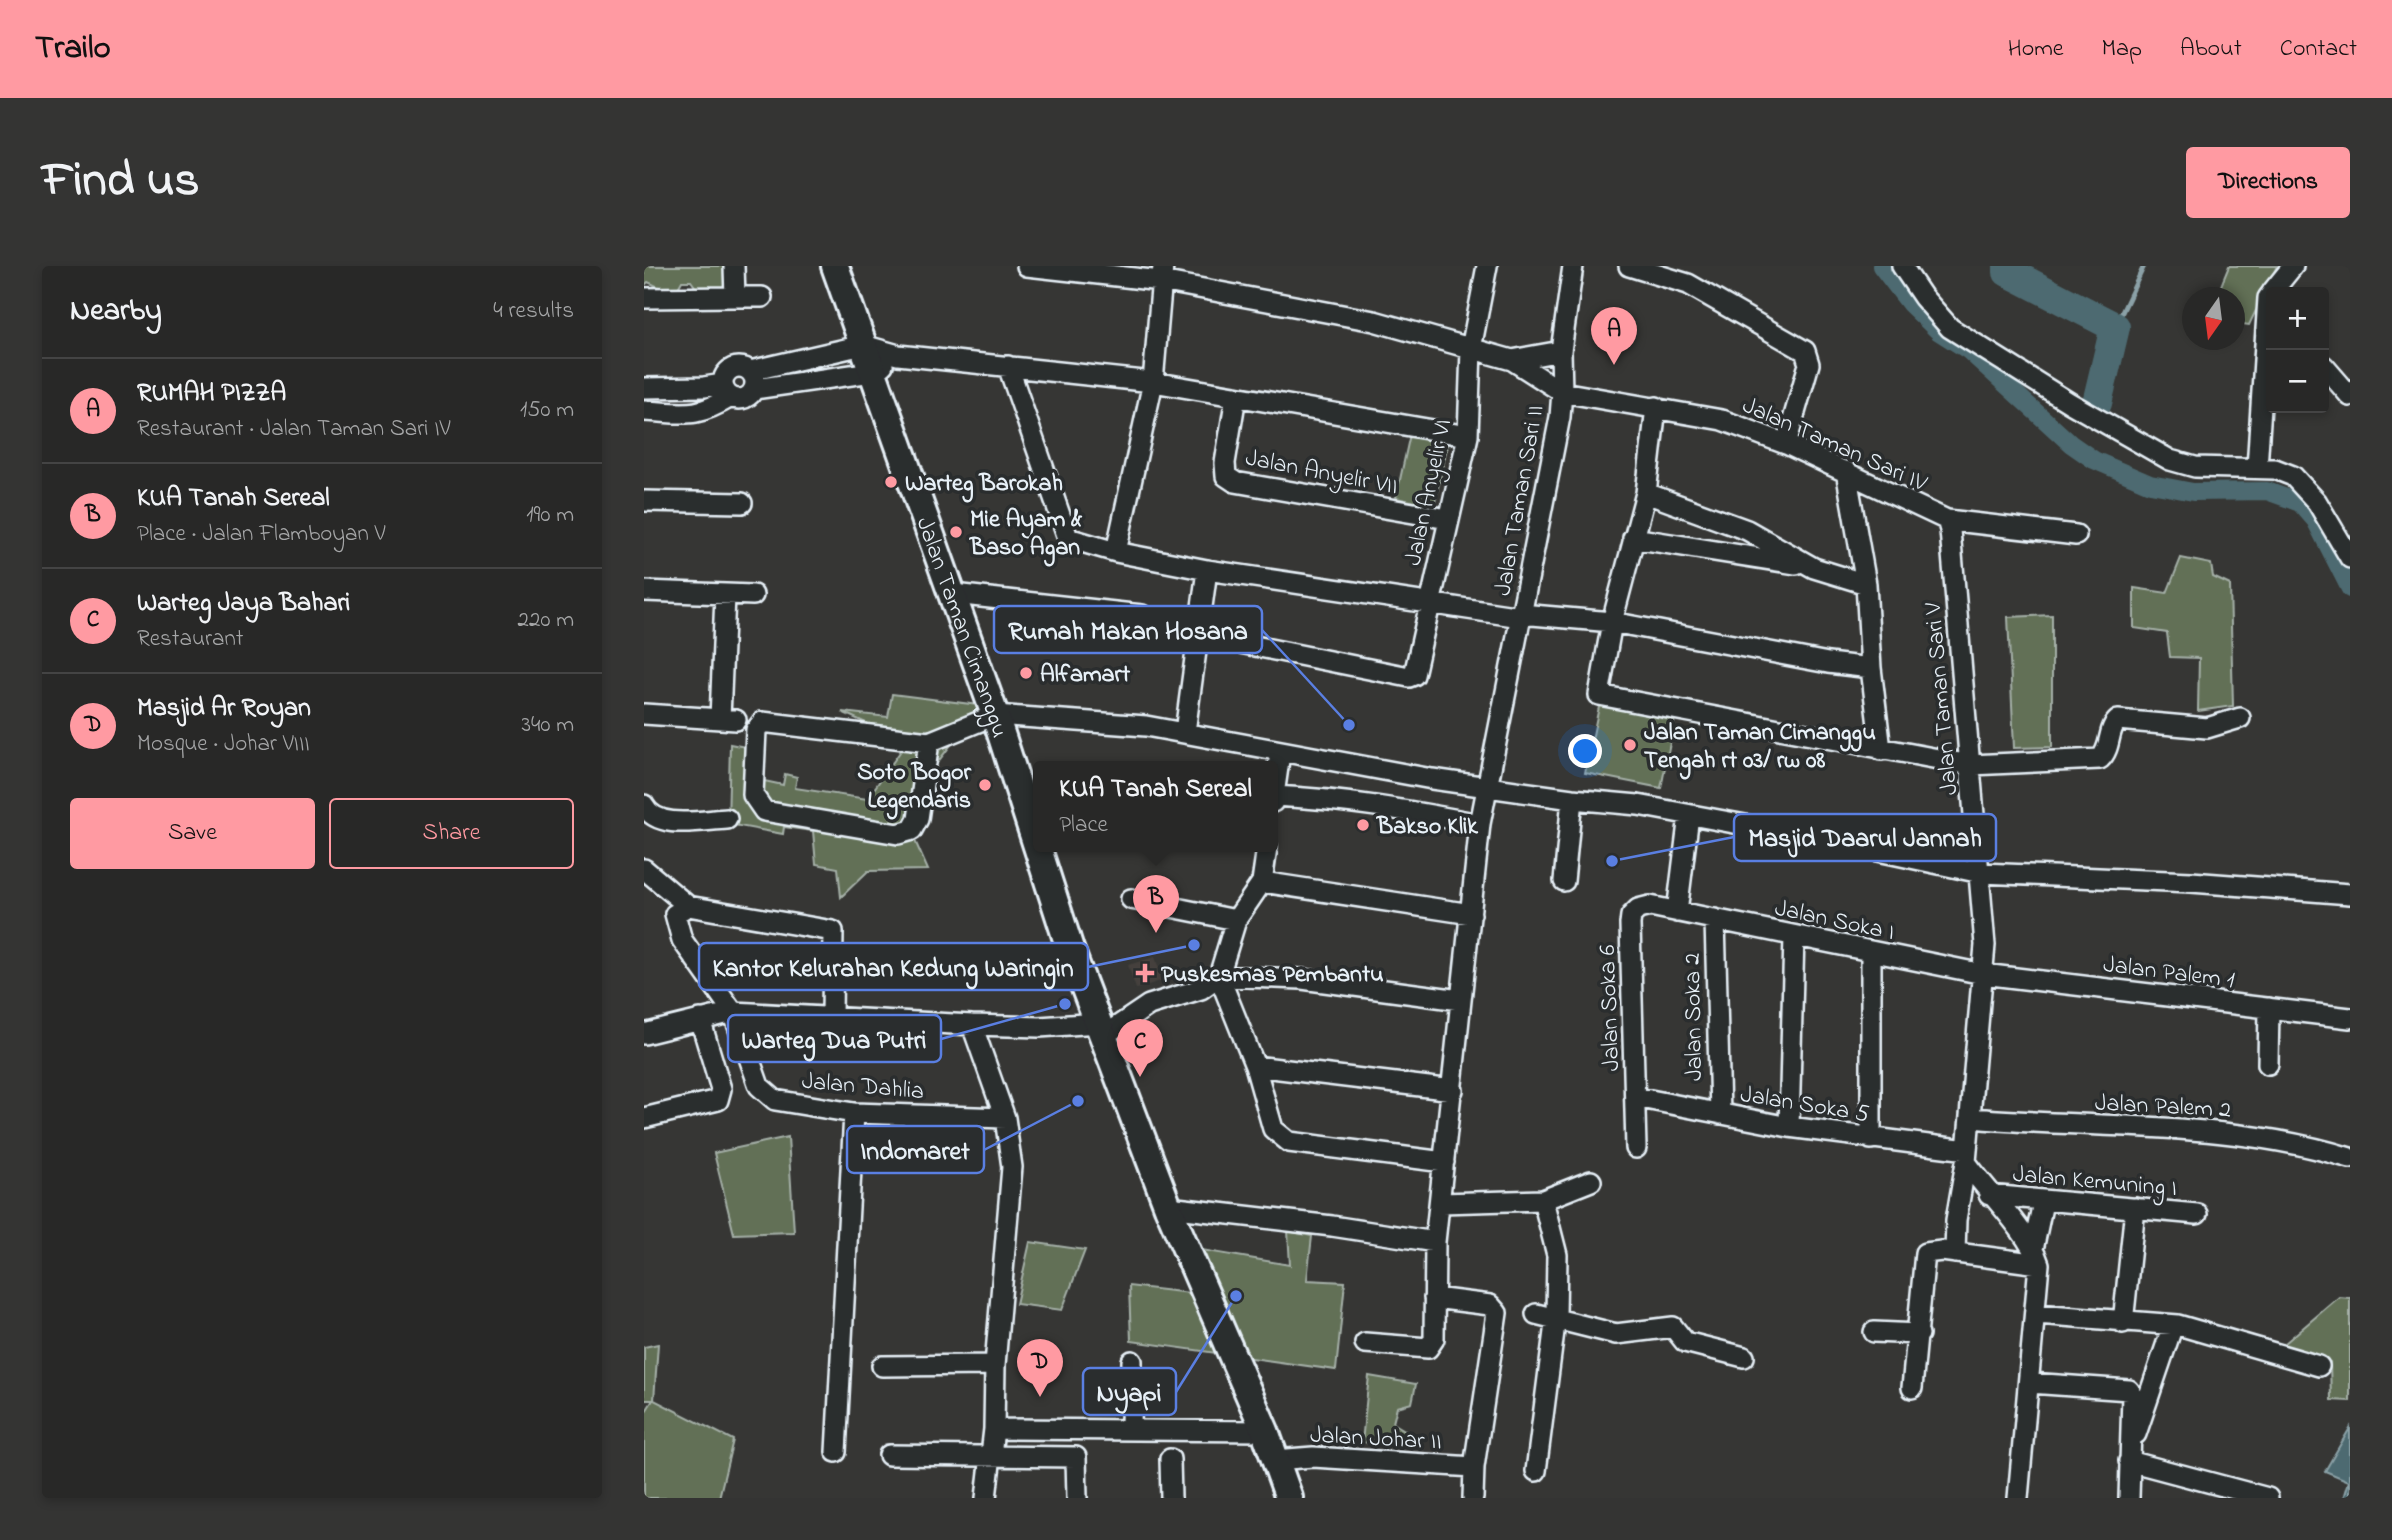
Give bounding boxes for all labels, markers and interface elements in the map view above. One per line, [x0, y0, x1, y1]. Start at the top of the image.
text: Trailo [35, 25, 111, 73]
text: Home [2008, 32, 2064, 67]
text: Map [2102, 32, 2142, 67]
text: About [2180, 32, 2242, 67]
text: Contact [2280, 32, 2357, 67]
text: Find us [42, 146, 199, 218]
button: Directions [2186, 147, 2350, 218]
north arrow [2182, 287, 2245, 350]
map controls [2266, 287, 2329, 413]
button: + [2266, 287, 2329, 350]
text: Nearby [70, 290, 162, 334]
text: 4 results [493, 295, 574, 328]
pin: A [1591, 307, 1637, 365]
button: − [2266, 350, 2329, 413]
text: RUMAH PIZZA [137, 375, 286, 413]
street label: Jalan Taman Sari IV [1736, 389, 1933, 502]
text: A [86, 394, 100, 427]
text: 150 m [520, 394, 574, 427]
street label: Jalan Taman Sari II [1486, 402, 1554, 599]
text: Restaurant · Jalan Taman Sari IV [137, 413, 450, 446]
street label: Jalan Anyelir VI [1397, 416, 1463, 569]
street label: Jalan Anyelir VII [1242, 442, 1401, 506]
place label: Warteg Barokah [905, 467, 1063, 503]
marker: Warteg Barokah [883, 474, 899, 490]
text: KUA Tanah Sereal [137, 480, 330, 518]
text: B [85, 499, 101, 532]
text: 190 m [526, 499, 574, 532]
place label: Mie Ayam & Baso Agan [969, 503, 1082, 567]
street label: Jalan Taman Cimanggu [906, 512, 1016, 742]
text: Place · Jalan Flamboyan V [137, 518, 385, 551]
marker: Mie Ayam & Baso Agan [948, 524, 964, 540]
text: Warteg Jaya Bahari [137, 585, 350, 623]
street label: Jalan Taman Sari V [1917, 600, 1968, 796]
text: C [87, 604, 99, 637]
text: 220 m [518, 604, 574, 637]
callout: Rumah Makan Hosana [994, 606, 1262, 653]
text: Rumah Makan Hosana [1008, 614, 1248, 652]
text: Restaurant [137, 623, 244, 656]
place label: Alfamart [1040, 658, 1131, 693]
marker: Alfamart [1018, 665, 1034, 681]
text: Masjid Ar Royan [137, 690, 311, 728]
text: D [85, 709, 101, 742]
text: 340 m [521, 709, 574, 742]
place label: Jalan Taman Cimanggu Tengah rt 03/ rw 08 [1644, 716, 1876, 780]
text: Mosque · Johar VIII [137, 728, 310, 761]
your location [1568, 734, 1602, 768]
marker: Jalan Taman Cimanggu Tengah rt 03/ rw 08 [1622, 737, 1638, 753]
place label: Soto Bogor Legendaris [857, 756, 972, 820]
popup [1033, 761, 1278, 852]
text: KUA Tanah Sereal [1059, 771, 1252, 809]
marker: Soto Bogor Legendaris [977, 777, 993, 793]
button: Save [70, 798, 315, 869]
button: Share [329, 798, 574, 869]
text: Place [1059, 809, 1108, 842]
place label: Bakso Klik [1376, 810, 1478, 845]
callout: Masjid Daarul Jannah [1734, 814, 1996, 861]
marker: Bakso Klik [1355, 817, 1371, 833]
text: Masjid Daarul Jannah [1748, 821, 1982, 859]
pin: B [1133, 875, 1179, 933]
street label: Jalan Soka I [1771, 892, 1898, 951]
callout: Kantor Kelurahan Kedung Waringin [699, 943, 1088, 990]
street label: Jalan Soka 6 [1591, 944, 1630, 1072]
street label: Jalan Palem 1 [2101, 948, 2237, 999]
text: Kantor Kelurahan Kedung Waringin [712, 951, 1074, 990]
street label: Jalan Soka 2 [1676, 953, 1713, 1081]
place label: Puskesmas Pembantu [1161, 958, 1384, 993]
marker: Puskesmas Pembantu [1135, 963, 1155, 983]
callout: Warteg Dua Putri [728, 1015, 941, 1062]
pin: C [1117, 1019, 1163, 1077]
text: Warteg Dua Putri [741, 1023, 927, 1062]
street label: Jalan Dahlia [800, 1065, 925, 1110]
street label: Jalan Soka 5 [1738, 1078, 1872, 1133]
street label: Jalan Palem 2 [2094, 1086, 2232, 1129]
callout: Indomaret [847, 1126, 984, 1173]
text: Indomaret [860, 1134, 970, 1172]
street label: Jalan Kemuning I [2011, 1158, 2178, 1207]
pin: D [1017, 1339, 1063, 1397]
callout: Nyapi [1083, 1368, 1176, 1415]
text: Nyapi [1097, 1376, 1161, 1414]
street label: Jalan Johar II [1309, 1419, 1443, 1460]

